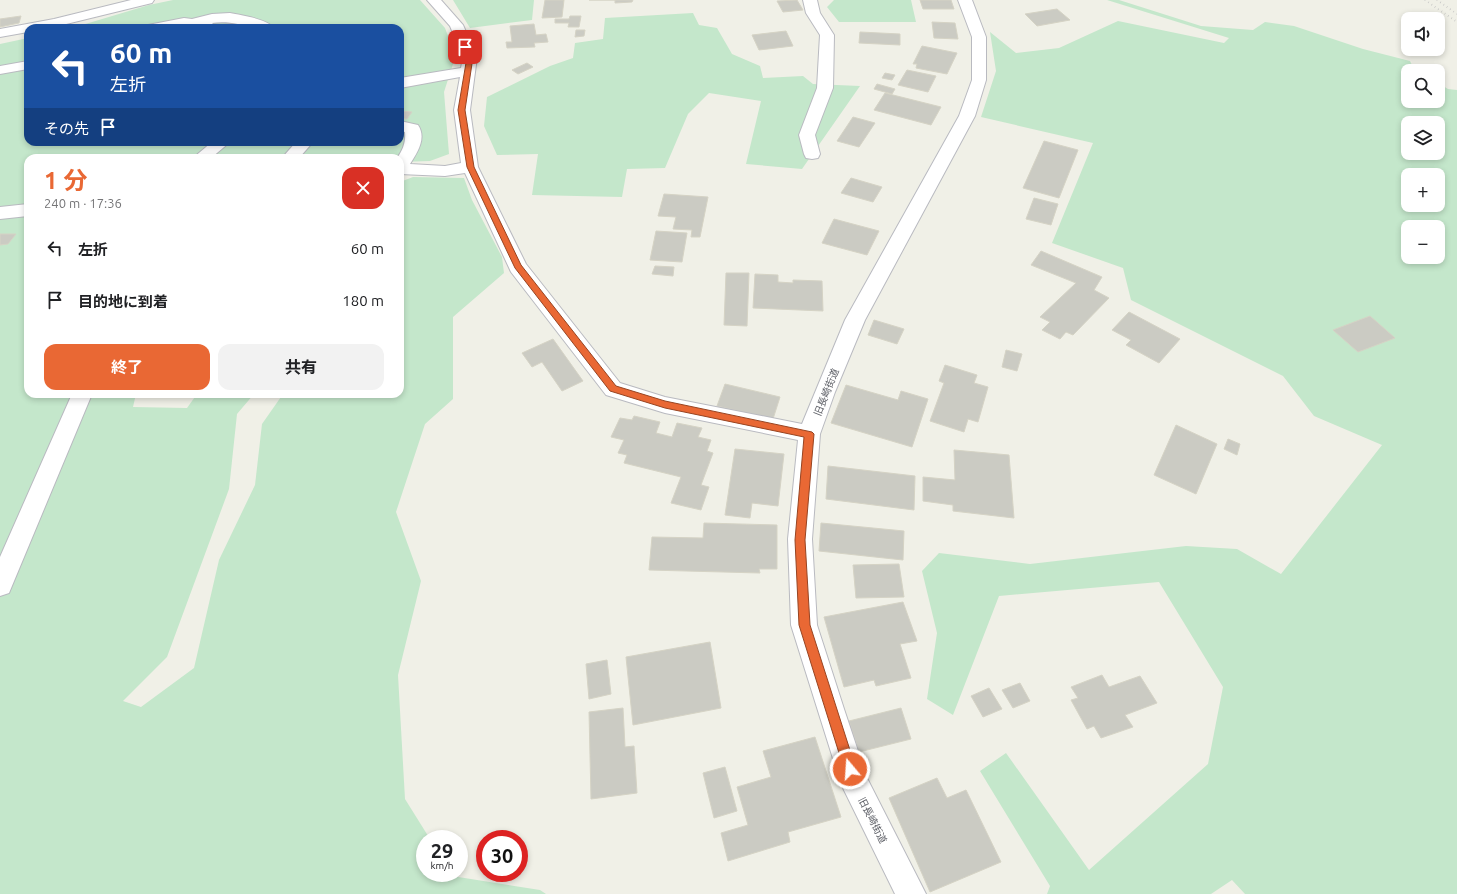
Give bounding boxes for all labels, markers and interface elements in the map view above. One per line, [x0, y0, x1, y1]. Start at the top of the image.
map controls [1401, 12, 1445, 264]
button: sound [1401, 12, 1445, 56]
pin [448, 30, 482, 64]
icon: arrive [454, 36, 476, 58]
text: 60 m [110, 37, 172, 68]
icon: left [44, 40, 96, 92]
button: search [1401, 64, 1445, 108]
text: 左折 [110, 74, 146, 94]
icon: arrive [97, 116, 119, 138]
button: layers [1401, 116, 1445, 160]
text: その先 [44, 120, 89, 137]
text: 1 分 [44, 167, 87, 194]
button: close [342, 167, 384, 209]
button: + [1401, 168, 1445, 212]
text: 240 m · 17:36 [44, 196, 122, 210]
button: − [1401, 220, 1445, 264]
icon: left [44, 237, 66, 259]
text: 60 m [351, 240, 384, 257]
text: 左折 [78, 241, 108, 258]
icon: arrive [44, 289, 66, 311]
text: 180 m [342, 292, 384, 309]
text: 目的地に到着 [78, 293, 168, 310]
button: 終了 [44, 344, 210, 390]
button: 共有 [218, 344, 384, 390]
street label: 旧長崎街道 [812, 367, 841, 417]
position arrow [829, 748, 871, 790]
street label: 旧長崎街道 [856, 795, 889, 845]
speed limit sign: 30 [476, 830, 528, 882]
text: 29 [431, 839, 453, 862]
text: km/h [430, 860, 454, 871]

